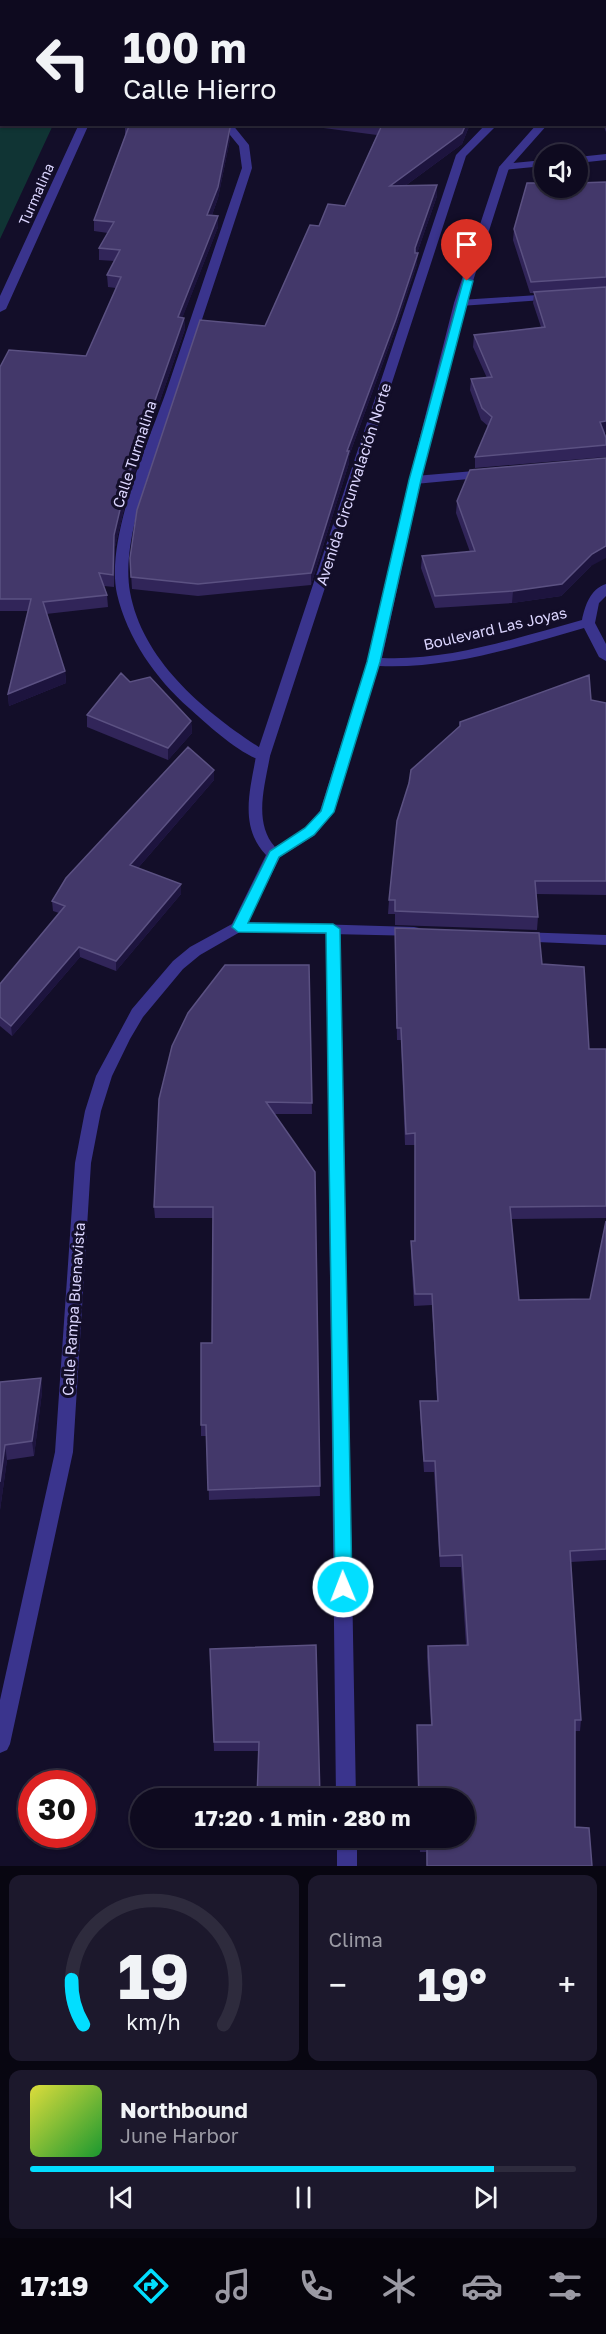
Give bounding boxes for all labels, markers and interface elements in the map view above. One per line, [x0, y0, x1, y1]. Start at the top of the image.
text: 100 m [123, 22, 246, 72]
icon: left [24, 24, 102, 102]
text: Calle Hierro [123, 73, 276, 105]
map controls [534, 144, 588, 198]
button: sound [534, 144, 588, 198]
street label: Turmalina [15, 160, 57, 228]
pin [441, 219, 492, 281]
icon: arrive [450, 228, 483, 261]
street label: Avenida Circunvalación Norte [312, 380, 394, 588]
street label: Calle Turmalina [108, 398, 160, 510]
street label: Boulevard Las Joyas [422, 603, 568, 653]
street label: Calle Rampa Buenavista [58, 1222, 88, 1396]
position arrow [311, 1555, 375, 1619]
speed limit sign: 30 [18, 1770, 96, 1848]
text: 17:20 · 1 min · 280 m [194, 1804, 411, 1831]
text: Clima [329, 1927, 383, 1951]
text: 19 [118, 1938, 190, 2013]
text: 19° [418, 1957, 487, 2011]
text: − [329, 1965, 347, 2004]
text: + [558, 1965, 576, 2004]
text: km/h [126, 2009, 181, 2035]
text: Northbound [120, 2096, 248, 2123]
text: June Harbor [120, 2123, 239, 2147]
icon: previous [105, 2181, 138, 2214]
icon: pause [287, 2181, 320, 2214]
icon: next [469, 2181, 502, 2214]
icon: directions [130, 2265, 172, 2307]
icon: music [212, 2265, 254, 2307]
icon: phone [295, 2265, 337, 2307]
icon: climate [378, 2265, 420, 2307]
icon: car [461, 2265, 503, 2307]
icon: filters [544, 2265, 586, 2307]
text: 17:19 [20, 2270, 89, 2302]

